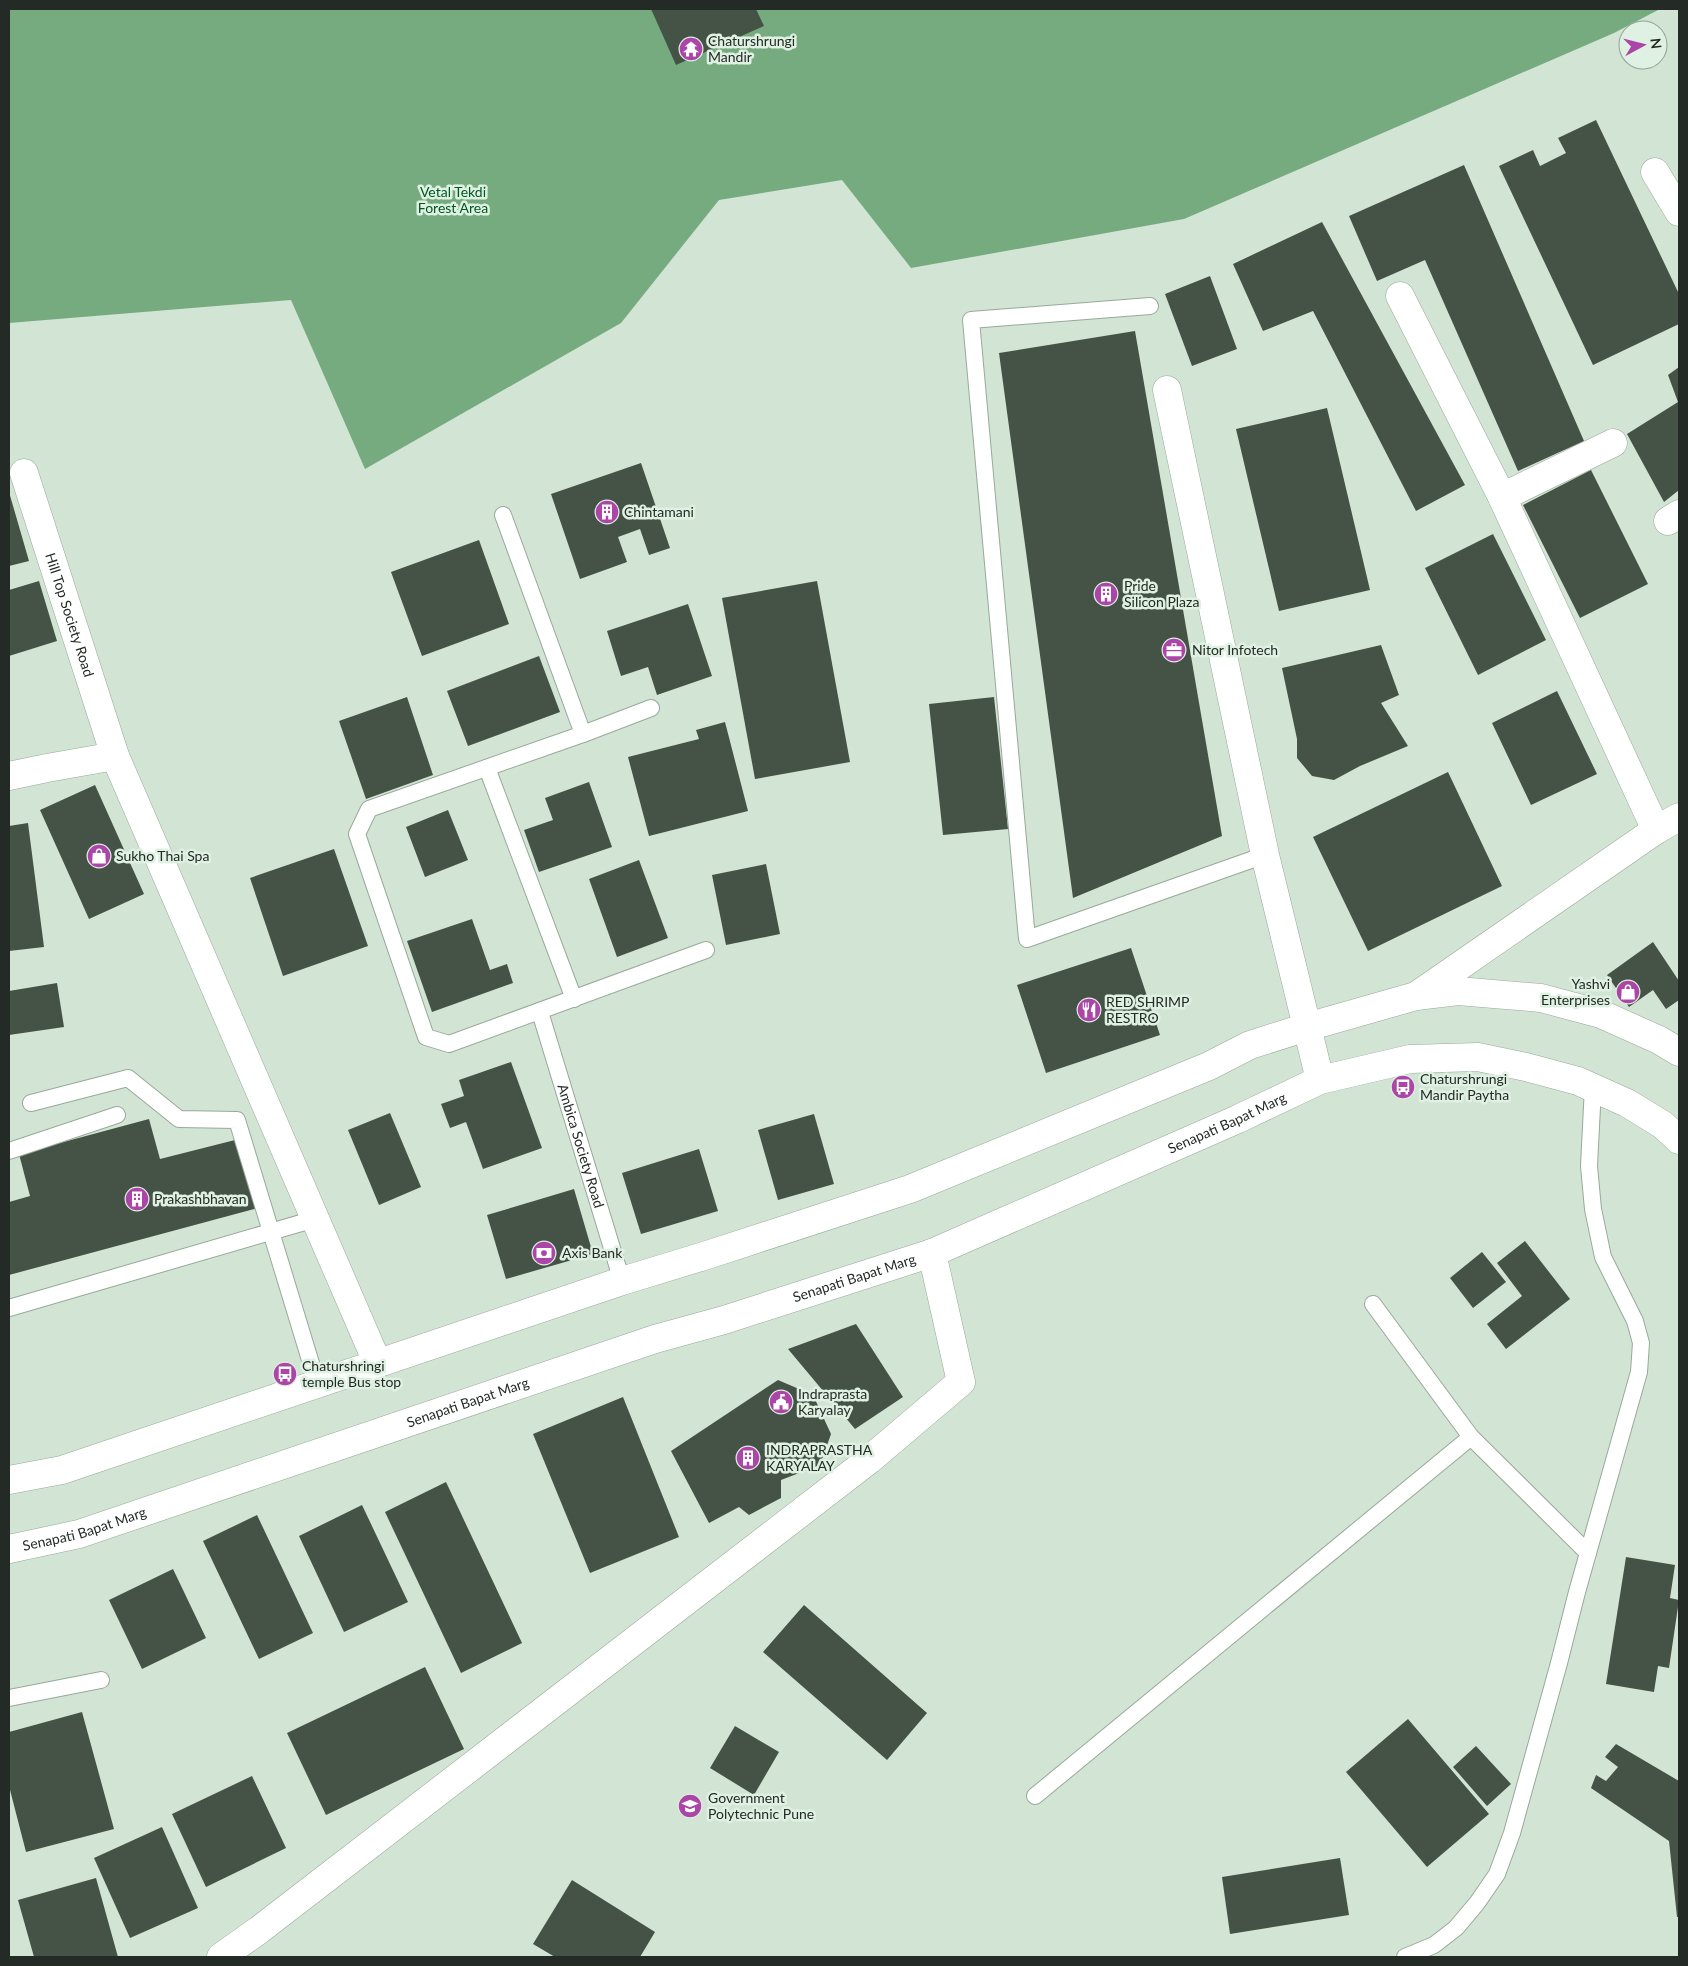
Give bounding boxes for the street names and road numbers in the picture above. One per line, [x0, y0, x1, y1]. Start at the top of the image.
street label: Hill Top Society Road [42, 551, 98, 679]
street label: Ambica Society Road [554, 1082, 608, 1210]
street label: Senapati Bapat Marg [1165, 1088, 1289, 1157]
street label: Senapati Bapat Marg [790, 1250, 918, 1305]
street label: Senapati Bapat Marg [404, 1373, 531, 1430]
street label: Senapati Bapat Marg [21, 1503, 148, 1554]

